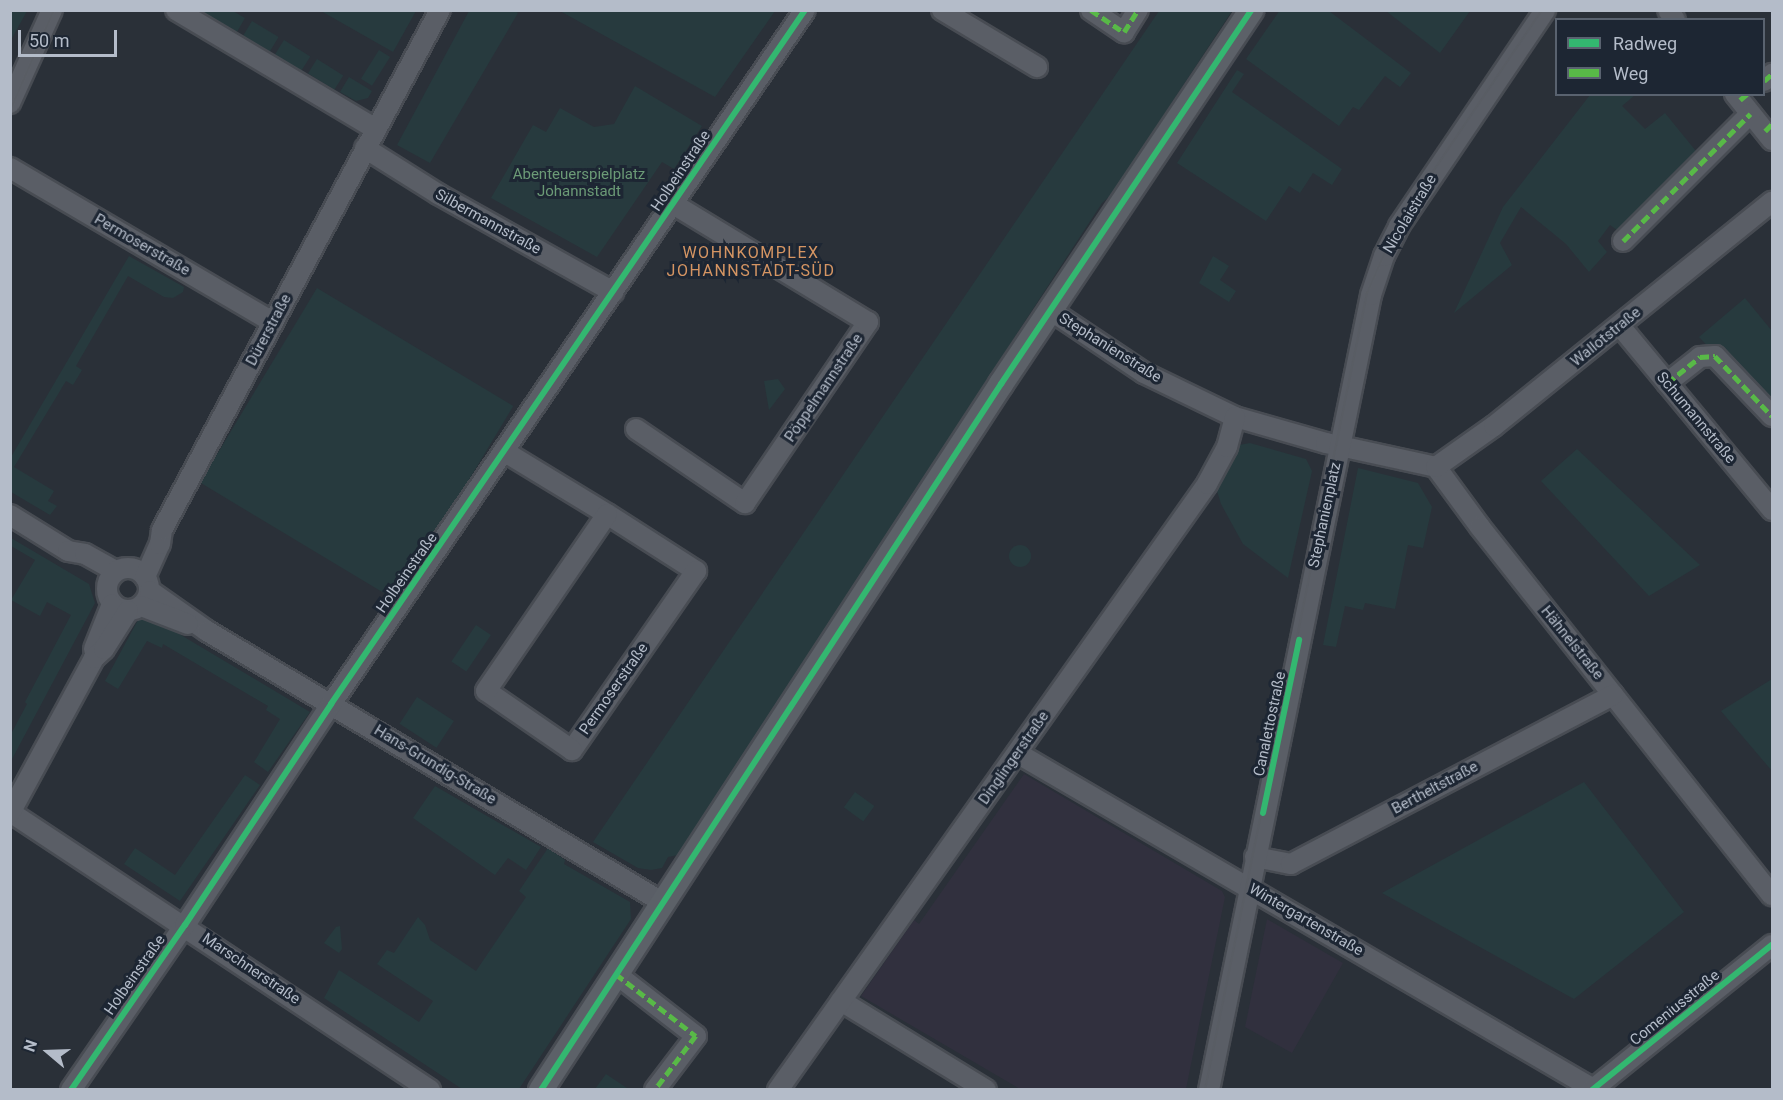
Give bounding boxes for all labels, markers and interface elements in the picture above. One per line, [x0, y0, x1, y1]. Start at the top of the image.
scale bar [21, 18, 120, 56]
legend [1555, 18, 1765, 96]
text: 50 m [29, 30, 69, 51]
text: Radweg [1613, 33, 1677, 54]
text: Weg [1613, 63, 1648, 84]
street label: Holbeinstraße [647, 127, 715, 215]
park label: Abenteuerspielplatz Johannstadt [513, 165, 645, 200]
street label: Nicolaistraße [1379, 171, 1441, 257]
street label: Silbermannstraße [432, 186, 544, 258]
street label: Permoserstraße [91, 210, 193, 280]
district label: WOHNKOMPLEX JOHANNSTADT-SÜD [667, 243, 835, 281]
street label: Dürerstraße [243, 291, 295, 369]
street label: Wallotstraße [1568, 303, 1644, 371]
street label: Stephanienstraße [1056, 309, 1164, 387]
street label: Pöppelmannstraße [781, 330, 867, 446]
street label: Schumannstraße [1653, 369, 1739, 467]
street label: Stephanienplatz [1305, 461, 1345, 569]
street label: Holbeinstraße [373, 529, 441, 617]
street label: Hähnelstraße [1537, 603, 1607, 683]
street label: Permoserstraße [576, 640, 652, 738]
street label: Canalettostraße [1250, 670, 1290, 778]
street label: Dinglingerstraße [975, 708, 1053, 808]
street label: Hans-Grundig-Straße [371, 721, 499, 809]
street label: Bertheltstraße [1389, 758, 1481, 818]
street label: Wintergartenstraße [1246, 880, 1366, 960]
street label: Marschnerstraße [199, 930, 303, 1008]
street label: Holbeinstraße [101, 931, 169, 1019]
street label: Comeniusstraße [1627, 966, 1723, 1050]
north arrow [18, 1022, 78, 1082]
text: N [20, 1038, 41, 1054]

